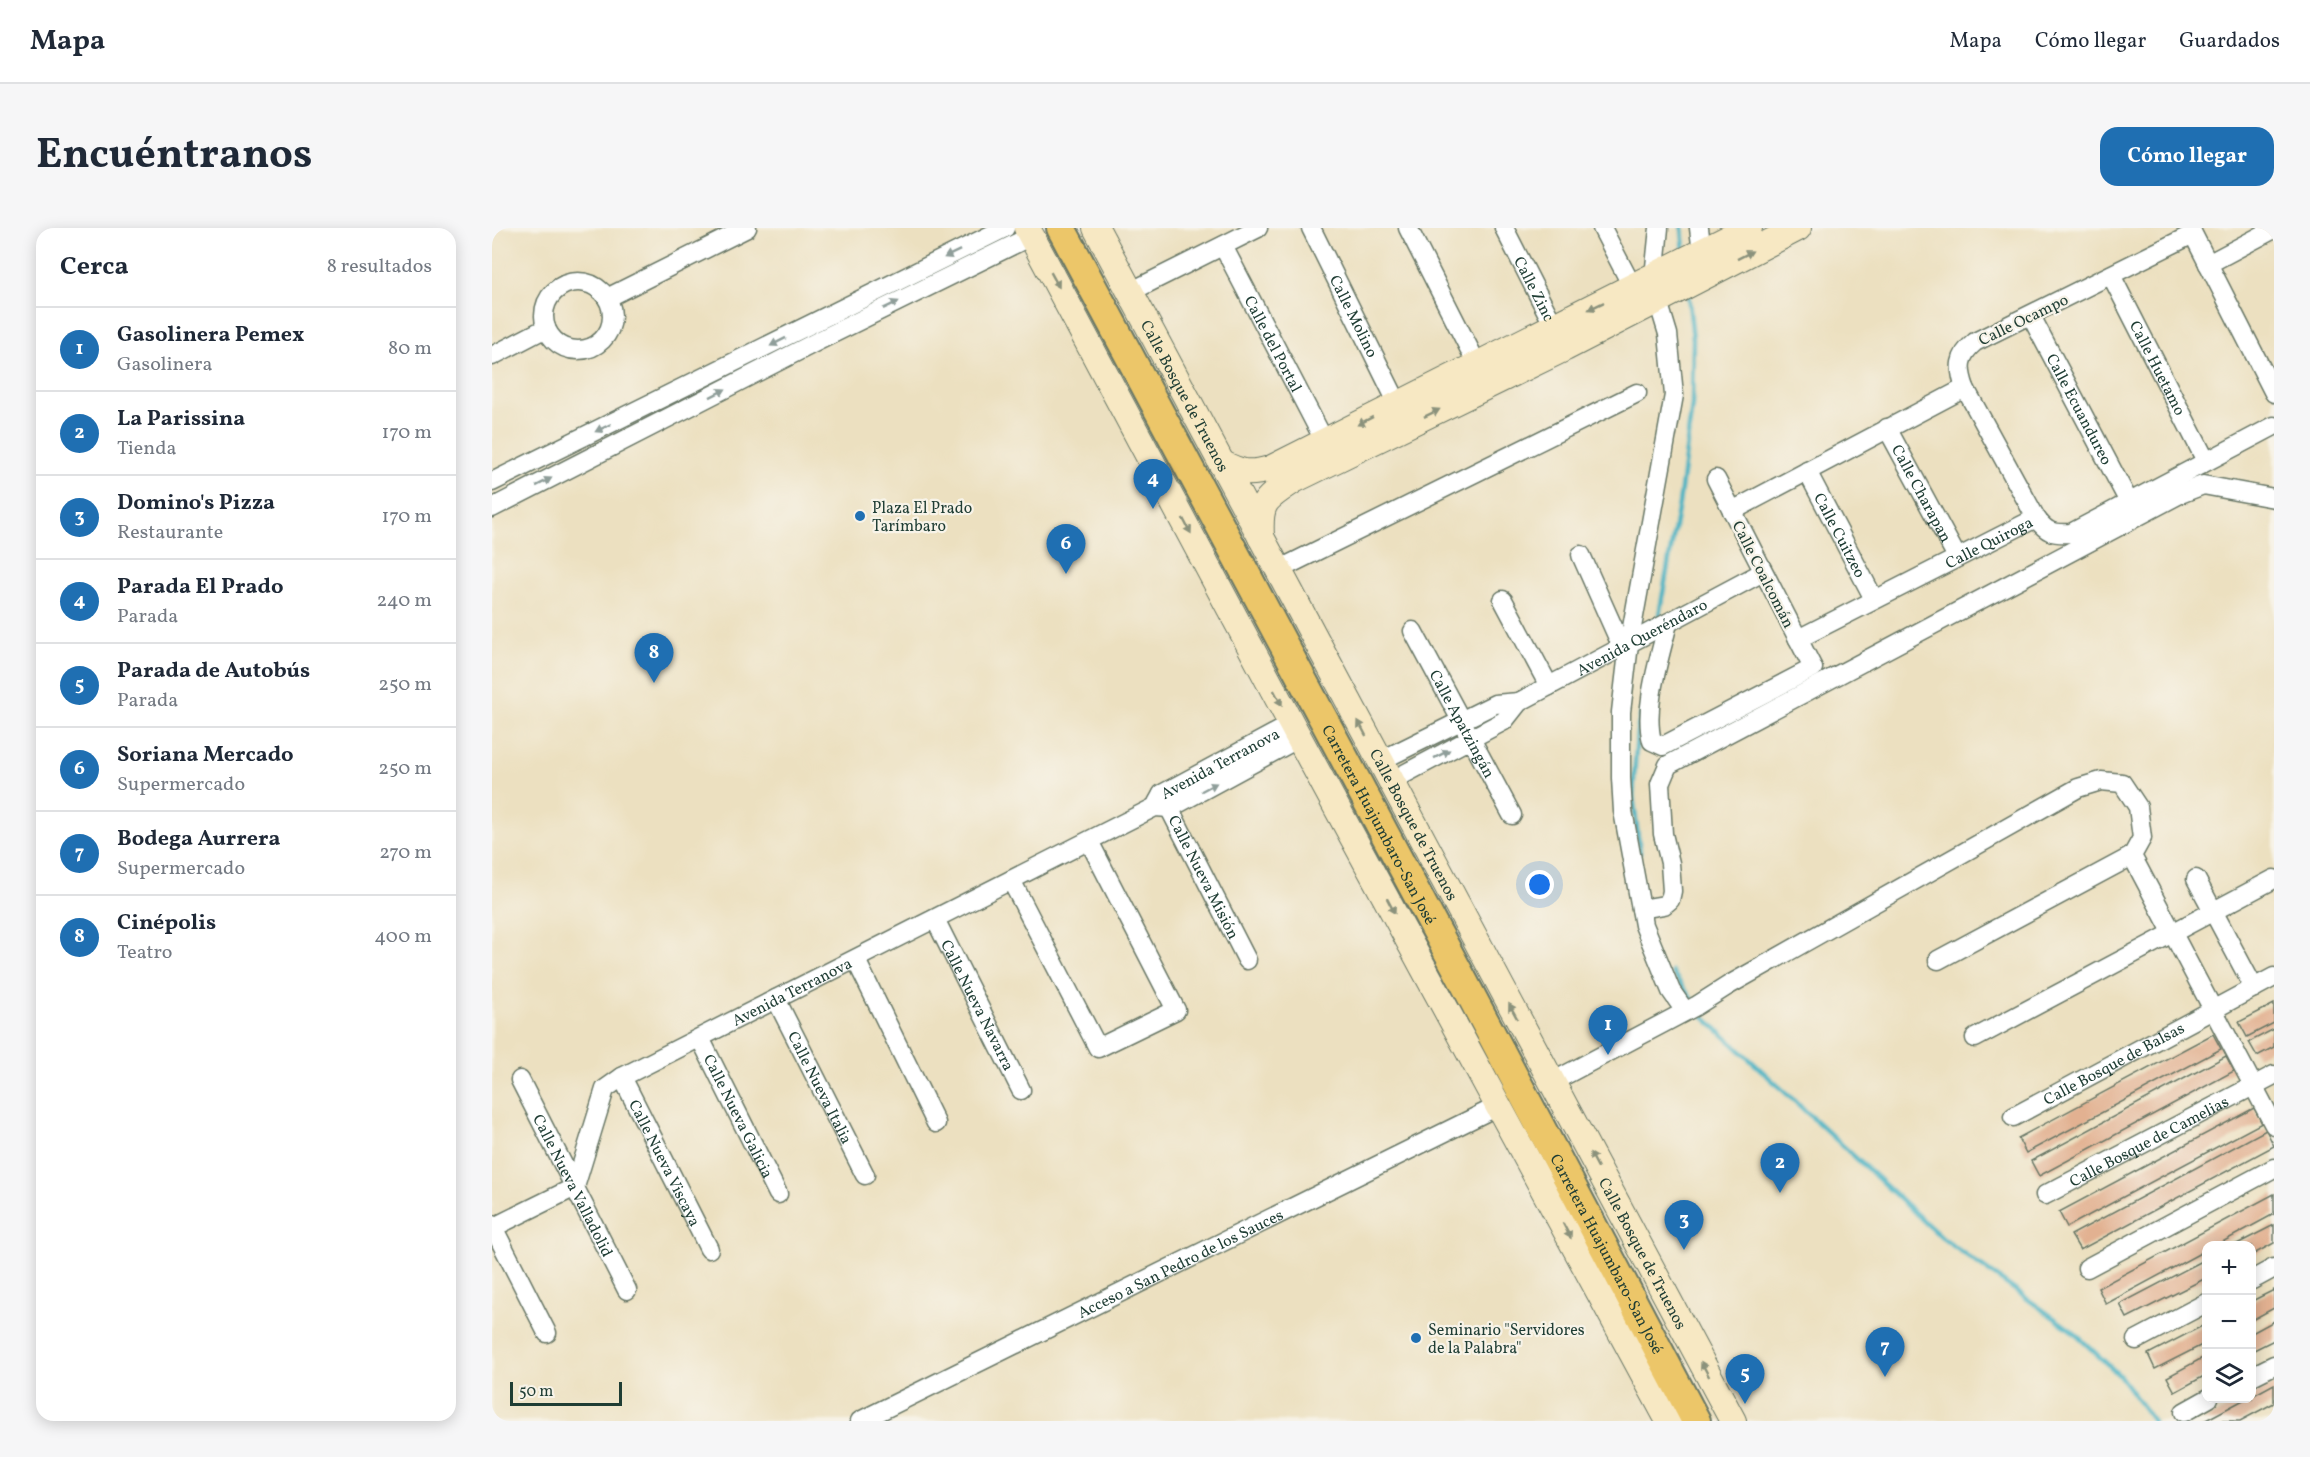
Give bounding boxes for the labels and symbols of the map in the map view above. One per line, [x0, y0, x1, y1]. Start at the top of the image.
one-way arrow [944, 249, 961, 259]
one-way arrow [1736, 251, 1754, 261]
street label: Calle Zinc [1507, 253, 1559, 326]
one-way arrow [1050, 271, 1060, 288]
street label: Calle Molino [1323, 272, 1382, 362]
street label: Calle Ocampo [1975, 290, 2072, 352]
street label: Calle del Portal [1238, 292, 1306, 397]
one-way arrow [883, 300, 900, 309]
one-way arrow [1587, 301, 1604, 311]
street label: Calle Bosque de Truenos [1134, 317, 1233, 476]
street label: Calle Huetamo [2123, 317, 2190, 420]
one-way arrow [770, 337, 787, 346]
street label: Calle Ecuandureo [2040, 350, 2117, 469]
one-way arrow [709, 388, 726, 398]
one-way arrow [1424, 408, 1441, 417]
one-way arrow [1356, 416, 1373, 426]
one-way arrow [595, 423, 612, 433]
street label: Calle Charapan [1885, 441, 1956, 547]
pin: 4 [1134, 460, 1172, 509]
one-way arrow [536, 477, 553, 487]
street label: Calle Cuitzeo [1807, 489, 1870, 582]
place label: Plaza El Prado Tarímbaro [872, 498, 972, 538]
marker: Plaza El Prado Tarímbaro [853, 509, 867, 523]
street label: Calle Quiroga [1942, 512, 2037, 575]
one-way arrow [1182, 517, 1191, 534]
street label: Calle Coalcomán [1726, 517, 1799, 632]
pin: 6 [1046, 524, 1086, 574]
street label: Avenida Queréndaro [1573, 595, 1712, 682]
pin: 8 [634, 634, 674, 683]
street label: Calle Apatzingán [1423, 666, 1499, 783]
one-way arrow [1273, 690, 1283, 707]
one-way arrow [1357, 719, 1367, 736]
street label: Carretera Huajumbaro-San José [1315, 721, 1440, 929]
street label: Avenida Terranova [1158, 724, 1284, 806]
street label: Calle Bosque de Truenos [1363, 745, 1462, 905]
one-way arrow [1434, 749, 1451, 758]
one-way arrow [1200, 782, 1217, 792]
street label: Calle Nueva Misión [1162, 812, 1243, 943]
your location [1525, 870, 1554, 899]
one-way arrow [1386, 898, 1396, 915]
street label: Calle Nueva Navarra [934, 936, 1019, 1075]
street label: Avenida Terranova [729, 953, 856, 1032]
one-way arrow [1508, 1002, 1518, 1019]
pin: 1 [1588, 1006, 1628, 1055]
street label: Calle Bosque de Balsas [2040, 1018, 2189, 1112]
street label: Calle Nueva Italia [781, 1028, 857, 1148]
street label: Calle Nueva Galicia [697, 1051, 777, 1182]
street label: Calle Bosque de Camelias [2066, 1092, 2233, 1193]
street label: Calle Nueva Viscaya [622, 1096, 705, 1231]
street label: Calle Nueva Valladolid [526, 1111, 617, 1261]
pin: 2 [1760, 1144, 1800, 1193]
street label: Carretera Huajumbaro-San José [1544, 1150, 1668, 1358]
one-way arrow [1589, 1152, 1599, 1169]
street label: Calle Bosque de Truenos [1592, 1174, 1691, 1334]
pin: 3 [1664, 1200, 1704, 1250]
street label: Acceso a San Pedro de los Sauces [1074, 1205, 1288, 1325]
one-way arrow [1562, 1223, 1572, 1240]
place label: Seminario "Servidores de la Palabra" [1428, 1320, 1585, 1360]
pin: 7 [1866, 1328, 1904, 1377]
marker: Seminario "Servidores de la Palabra" [1409, 1331, 1423, 1345]
pin: 5 [1726, 1354, 1764, 1404]
one-way arrow [1700, 1361, 1710, 1378]
scale bar [510, 1379, 622, 1406]

